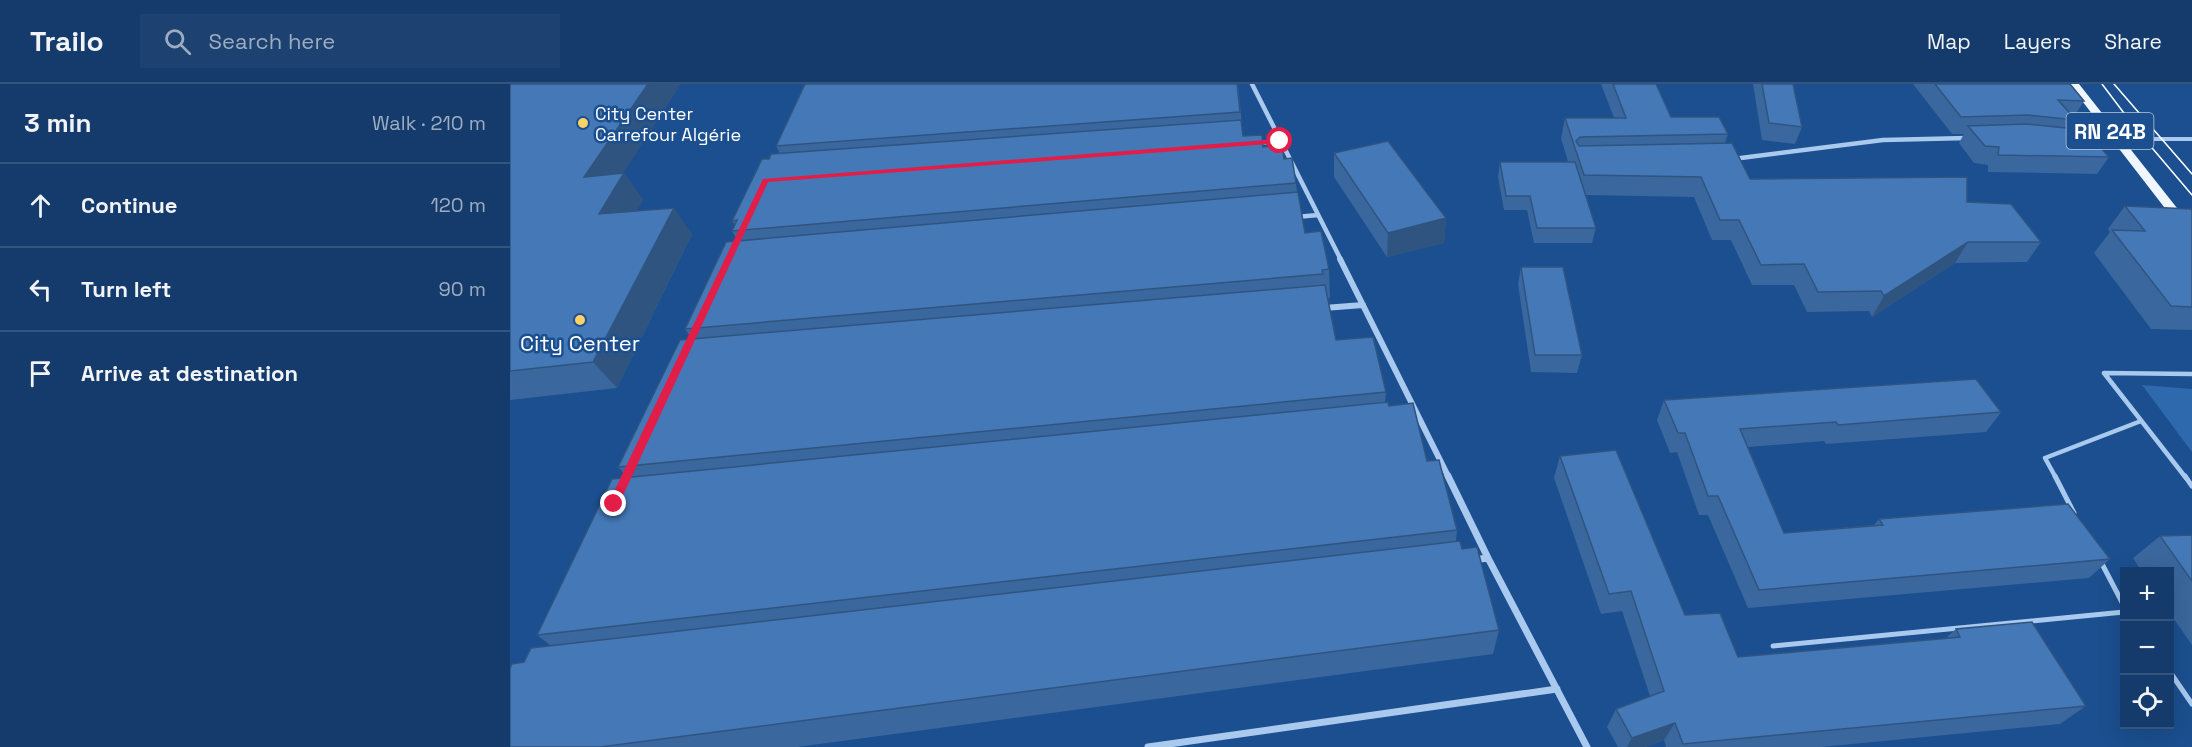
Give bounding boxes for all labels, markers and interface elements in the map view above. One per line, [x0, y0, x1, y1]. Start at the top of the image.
search box [140, 14, 560, 68]
text: Trailo [30, 23, 104, 59]
icon: search [161, 25, 194, 58]
text: Search here [209, 27, 335, 55]
text: Map [1927, 28, 1971, 55]
text: Layers [2004, 28, 2071, 55]
text: Share [2104, 28, 2162, 55]
place label: City Center Carrefour Algérie [595, 102, 741, 146]
text: 3 min [24, 106, 92, 140]
text: Walk · 210 m [372, 110, 486, 136]
road number: RN 24B [2066, 113, 2154, 149]
marker: City Center Carrefour Algérie [576, 116, 590, 130]
route start [1266, 127, 1292, 153]
icon: ahead [24, 189, 57, 222]
text: Continue [81, 191, 177, 219]
text: 120 m [430, 192, 486, 218]
icon: left [24, 273, 57, 306]
text: Turn left [81, 275, 171, 303]
text: 90 m [439, 276, 486, 302]
marker: City Center [573, 313, 587, 327]
place label: City Center [520, 329, 640, 357]
icon: arrive [24, 357, 57, 390]
text: Arrive at destination [81, 359, 298, 387]
route end [600, 490, 626, 516]
map controls [2120, 567, 2174, 729]
button: + [2120, 567, 2174, 621]
button: − [2120, 621, 2174, 675]
button: locate [2120, 675, 2174, 729]

